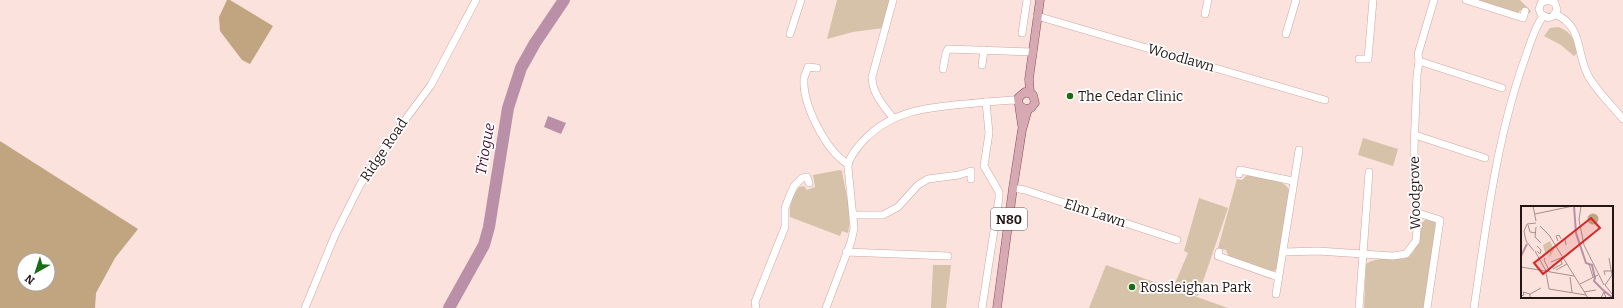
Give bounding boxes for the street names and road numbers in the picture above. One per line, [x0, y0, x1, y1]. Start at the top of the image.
street label: Woodlawn [1146, 40, 1217, 76]
street label: Ridge Road [357, 115, 411, 185]
street label: Woodgrove [1406, 156, 1424, 230]
street label: Elm Lawn [1062, 195, 1128, 231]
road number: N80 [991, 208, 1027, 230]

